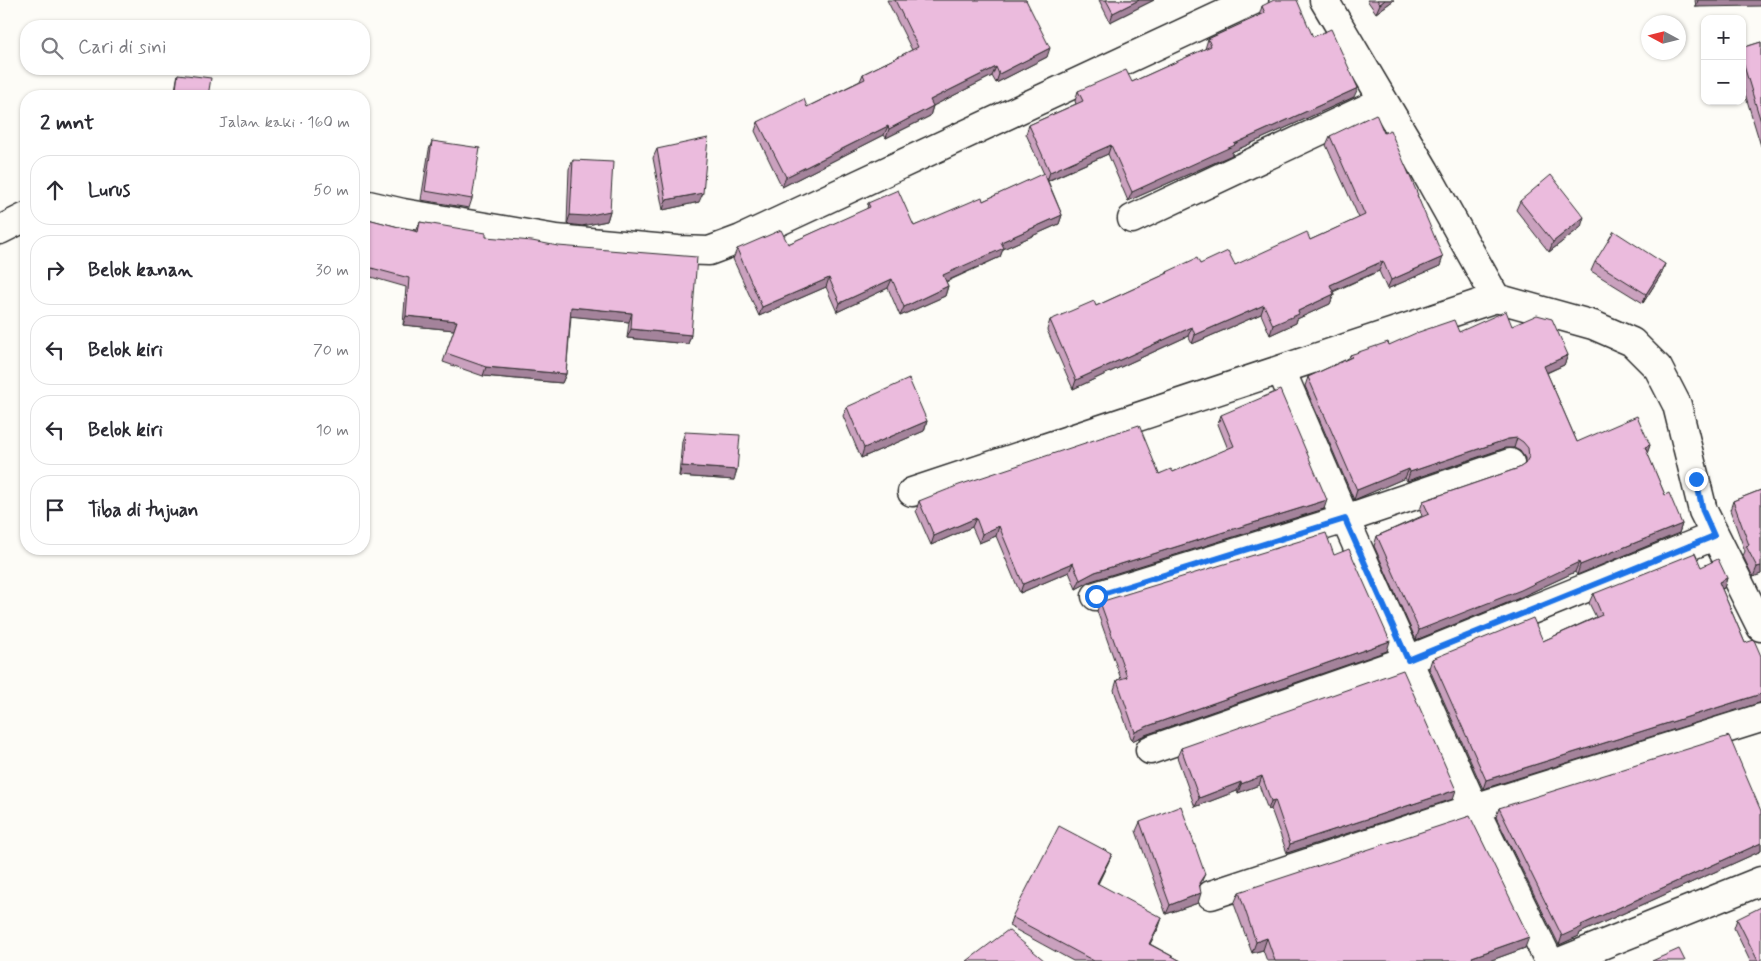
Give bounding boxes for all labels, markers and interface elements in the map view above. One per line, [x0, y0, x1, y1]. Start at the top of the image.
north arrow [1641, 15, 1686, 60]
map controls [1701, 15, 1746, 105]
button: + [1701, 15, 1746, 60]
search box [20, 20, 370, 75]
icon: search [38, 34, 66, 62]
text: Cari di sini [78, 35, 166, 60]
button: − [1701, 60, 1746, 105]
text: 2 mnt [40, 109, 94, 137]
text: Jalan kaki · 160 m [219, 112, 350, 133]
icon: ahead [41, 176, 69, 204]
text: Lurus [88, 178, 130, 203]
text: 50 m [313, 180, 349, 201]
icon: right [41, 256, 69, 284]
text: Belok kanan [88, 258, 193, 283]
text: 30 m [316, 260, 349, 281]
icon: left [41, 336, 69, 364]
text: Belok kiri [88, 338, 163, 363]
text: 70 m [313, 340, 349, 361]
icon: left [41, 416, 69, 444]
text: Belok kiri [88, 418, 163, 443]
text: 10 m [316, 420, 349, 441]
route end [1685, 468, 1708, 491]
icon: arrive [41, 496, 69, 524]
text: Tiba di tujuan [88, 498, 199, 523]
route start [1085, 585, 1108, 608]

